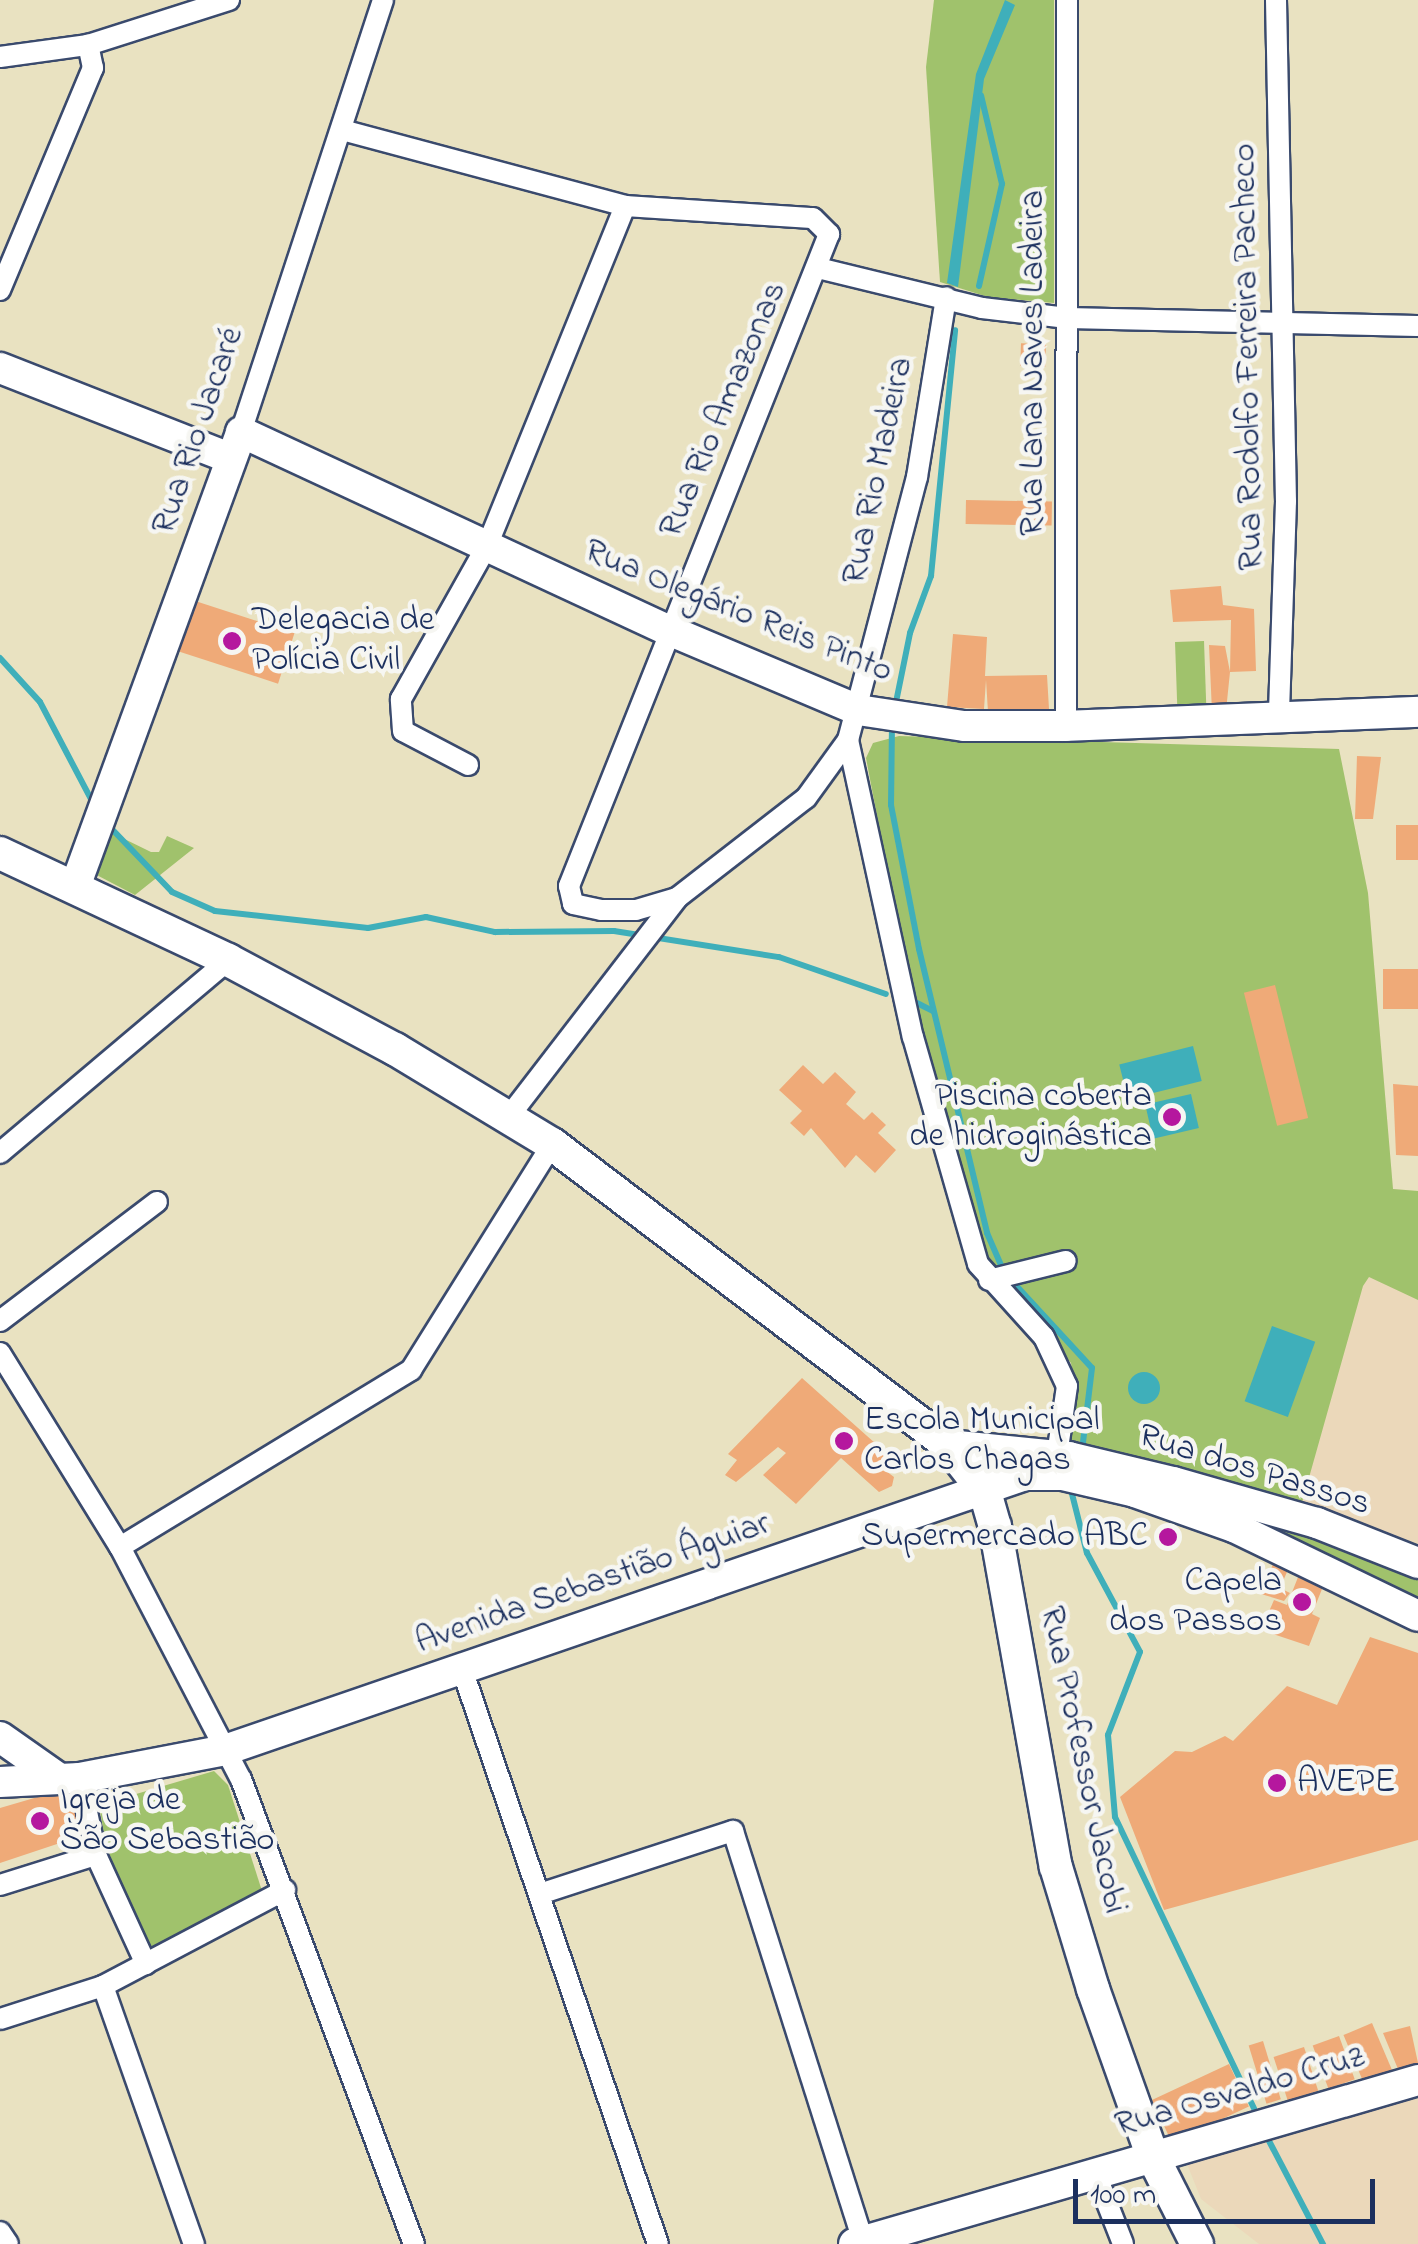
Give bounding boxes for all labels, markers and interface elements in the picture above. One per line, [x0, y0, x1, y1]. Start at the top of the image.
street label: Rua Rodolfo Ferreira Pacheco [1224, 143, 1274, 571]
street label: Rua Lana Naves Ladeira [1013, 190, 1055, 536]
street label: Rua Rio Amazonas [651, 276, 797, 544]
street label: Rua Rio Jacaré [144, 322, 254, 540]
street label: Rua Rio Madeira [834, 354, 924, 588]
street label: Rua Olegário Reis Pinto [578, 531, 898, 693]
place label: Delegacia de Polícia Civil [252, 600, 434, 682]
marker: Delegacia de Polícia Civil [221, 630, 243, 652]
place label: Piscina coberta de hidroginástica [909, 1076, 1152, 1158]
marker: Piscina coberta de hidroginástica [1161, 1106, 1183, 1128]
place label: Escola Municipal Carlos Chagas [864, 1400, 1100, 1482]
street label: Rua dos Passos [1133, 1416, 1375, 1526]
marker: Escola Municipal Carlos Chagas [833, 1430, 855, 1452]
street label: Avenida Sebastião Águiar [410, 1504, 776, 1664]
place label: Supermercado ABC [861, 1516, 1148, 1558]
marker: Supermercado ABC [1157, 1526, 1179, 1548]
place label: Capela dos Passos [1109, 1561, 1282, 1643]
marker: Capela dos Passos [1291, 1591, 1313, 1613]
street label: Rua Professor Jacobi [1029, 1603, 1135, 1917]
place label: AVEPE [1297, 1762, 1396, 1804]
marker: AVEPE [1266, 1772, 1288, 1794]
place label: Igreja de São Sebastião [60, 1780, 274, 1862]
marker: Igreja de São Sebastião [29, 1810, 51, 1832]
street label: Rua Osvaldo Cruz [1111, 2036, 1369, 2148]
scale bar [1078, 2159, 1380, 2221]
text: 100 m [1090, 2174, 1156, 2218]

